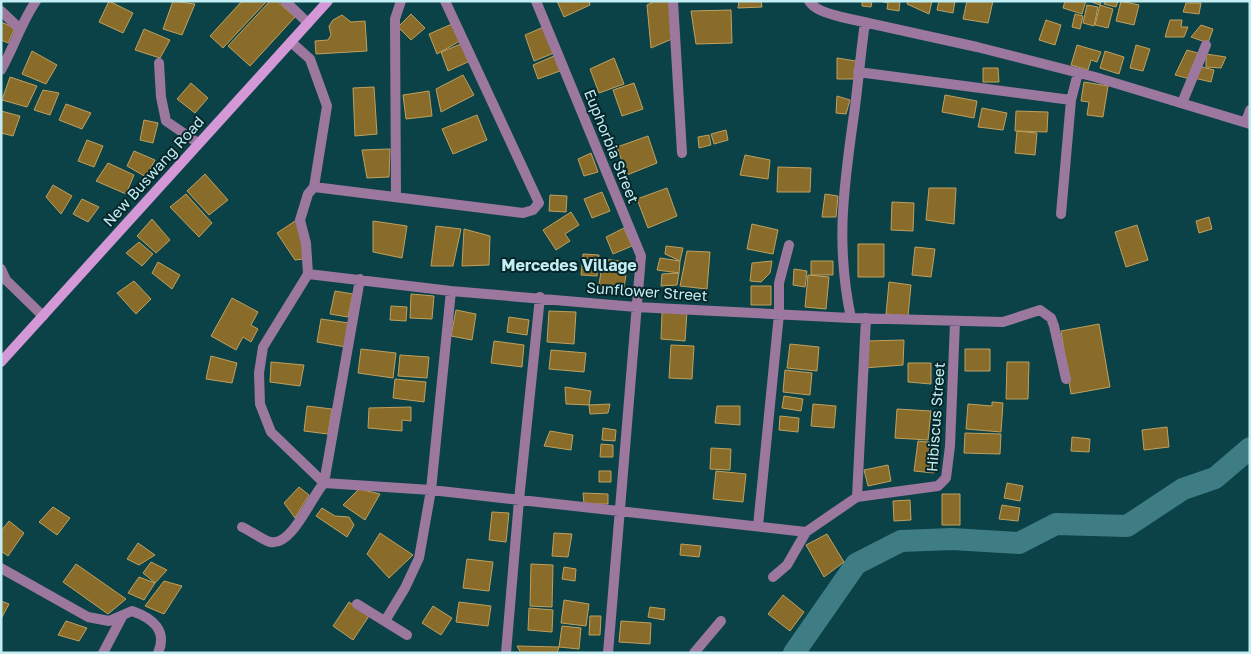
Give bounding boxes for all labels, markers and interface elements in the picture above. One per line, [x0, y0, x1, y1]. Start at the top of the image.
street label: Euphorbia Street [581, 86, 643, 206]
street label: New Buswang Road [99, 112, 207, 230]
district label: Mercedes Village [501, 255, 637, 275]
street label: Sunflower Street [586, 278, 708, 304]
street label: Hibiscus Street [922, 362, 948, 472]

